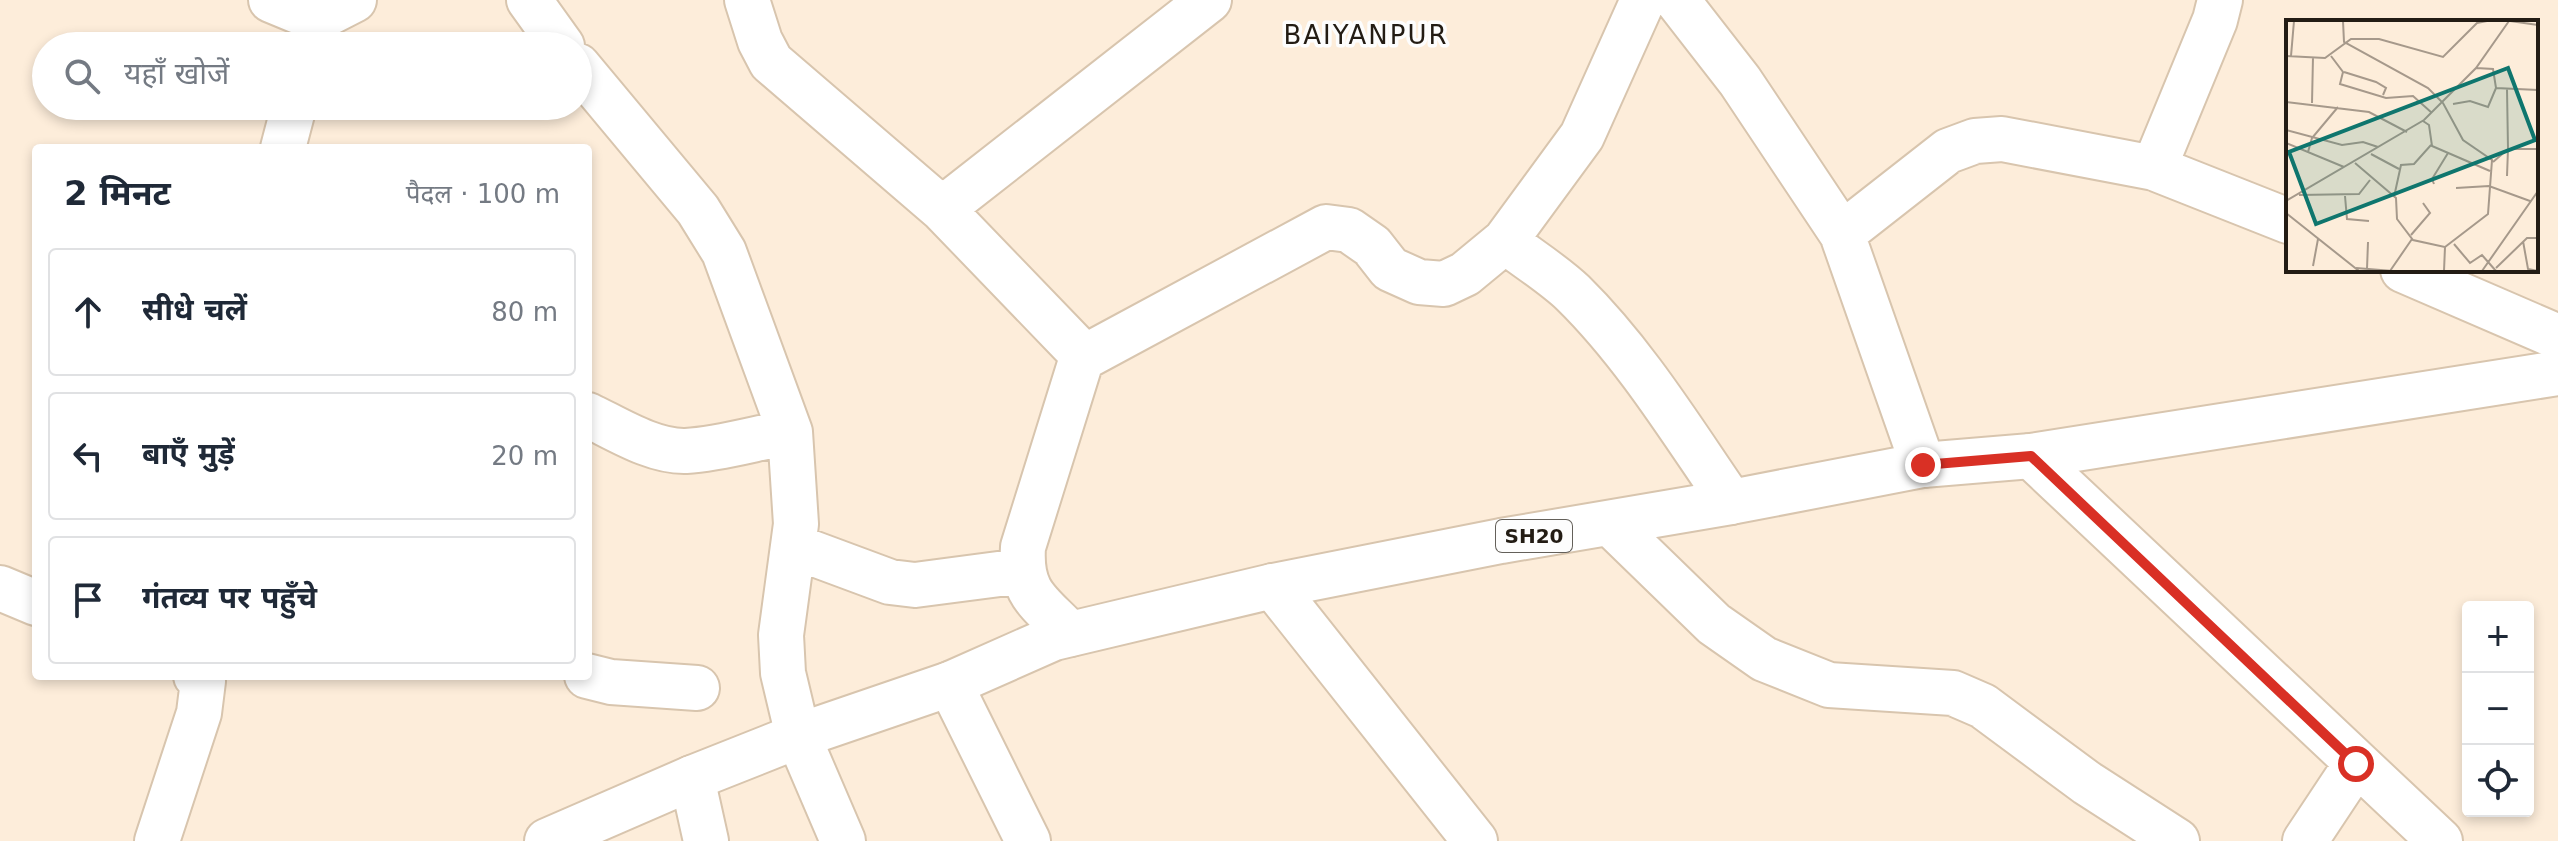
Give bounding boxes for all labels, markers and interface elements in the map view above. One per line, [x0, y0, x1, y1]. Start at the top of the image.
district label: BAIYANPUR [1283, 20, 1449, 50]
inset map [2286, 20, 2538, 272]
search box [32, 32, 592, 120]
icon: search [60, 54, 104, 98]
text: यहाँ खोजें [124, 56, 229, 91]
text: 2 मिनट [64, 173, 171, 213]
text: पैदल · 100 m [406, 179, 560, 209]
icon: ahead [66, 290, 110, 334]
text: सीधे चलें [142, 292, 247, 327]
text: 80 m [491, 297, 558, 327]
icon: left [66, 434, 110, 478]
text: बाएँ मुड़ें [142, 436, 235, 471]
text: 20 m [491, 441, 558, 471]
route end [1905, 447, 1941, 483]
road number: SH20 [1496, 520, 1572, 552]
icon: arrive [66, 578, 110, 622]
text: गंतव्य पर पहुँचे [142, 580, 317, 615]
map controls [2462, 601, 2534, 817]
button: + [2462, 601, 2534, 673]
button: − [2462, 673, 2534, 745]
button: locate [2462, 745, 2534, 817]
route start [2338, 746, 2374, 782]

